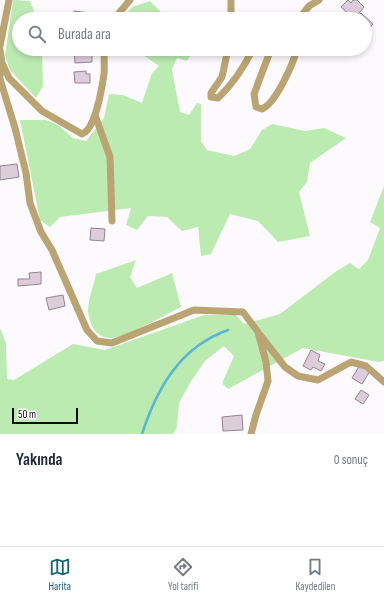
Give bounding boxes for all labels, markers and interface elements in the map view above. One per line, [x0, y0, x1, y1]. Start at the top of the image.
search box [12, 12, 372, 56]
icon: search [26, 23, 48, 45]
text: Burada ara [58, 25, 111, 44]
scale bar [12, 406, 78, 425]
text: 50 m [18, 408, 36, 421]
text: Yakında [16, 450, 63, 470]
text: 0 sonuç [334, 452, 368, 468]
tab: Harita [49, 556, 71, 593]
tab: Yol tarifi [168, 556, 198, 593]
tab: Kaydedilen [295, 556, 335, 593]

